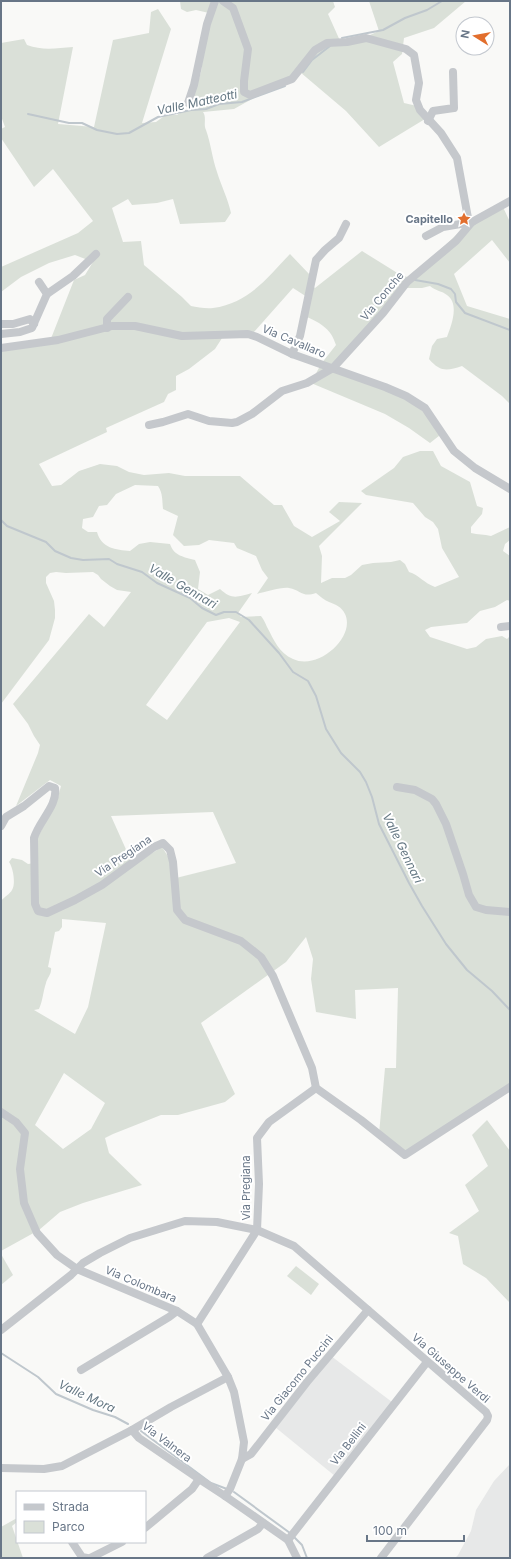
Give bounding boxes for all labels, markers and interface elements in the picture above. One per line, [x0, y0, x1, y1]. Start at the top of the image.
north arrow [455, 16, 495, 56]
text: N [458, 29, 473, 40]
water label: Valle Matteotti [156, 86, 239, 118]
place icon: Capitello [456, 211, 472, 227]
place label: Capitello [405, 212, 453, 226]
street label: Via Conche [357, 269, 407, 323]
street label: Via Cavallaro [260, 321, 328, 361]
water label: Valle Gennari [146, 560, 221, 612]
water label: Valle Gennari [380, 810, 427, 886]
street label: Via Pregiana [92, 832, 154, 880]
street label: Via Pregiana [239, 1155, 253, 1221]
street label: Via Colombara [103, 1263, 179, 1305]
street label: Via Giuseppe Verdi [409, 1330, 493, 1406]
street label: Via Giacomo Puccini [258, 1332, 336, 1424]
water label: Valle Mora [56, 1376, 118, 1416]
street label: Via Valnera [139, 1419, 195, 1465]
street label: Via Bellini [327, 1420, 369, 1468]
legend [16, 1491, 146, 1543]
text: Strada [52, 1499, 89, 1514]
scale bar [367, 1517, 464, 1543]
text: Parco [52, 1519, 85, 1534]
text: 100 m [373, 1523, 407, 1538]

